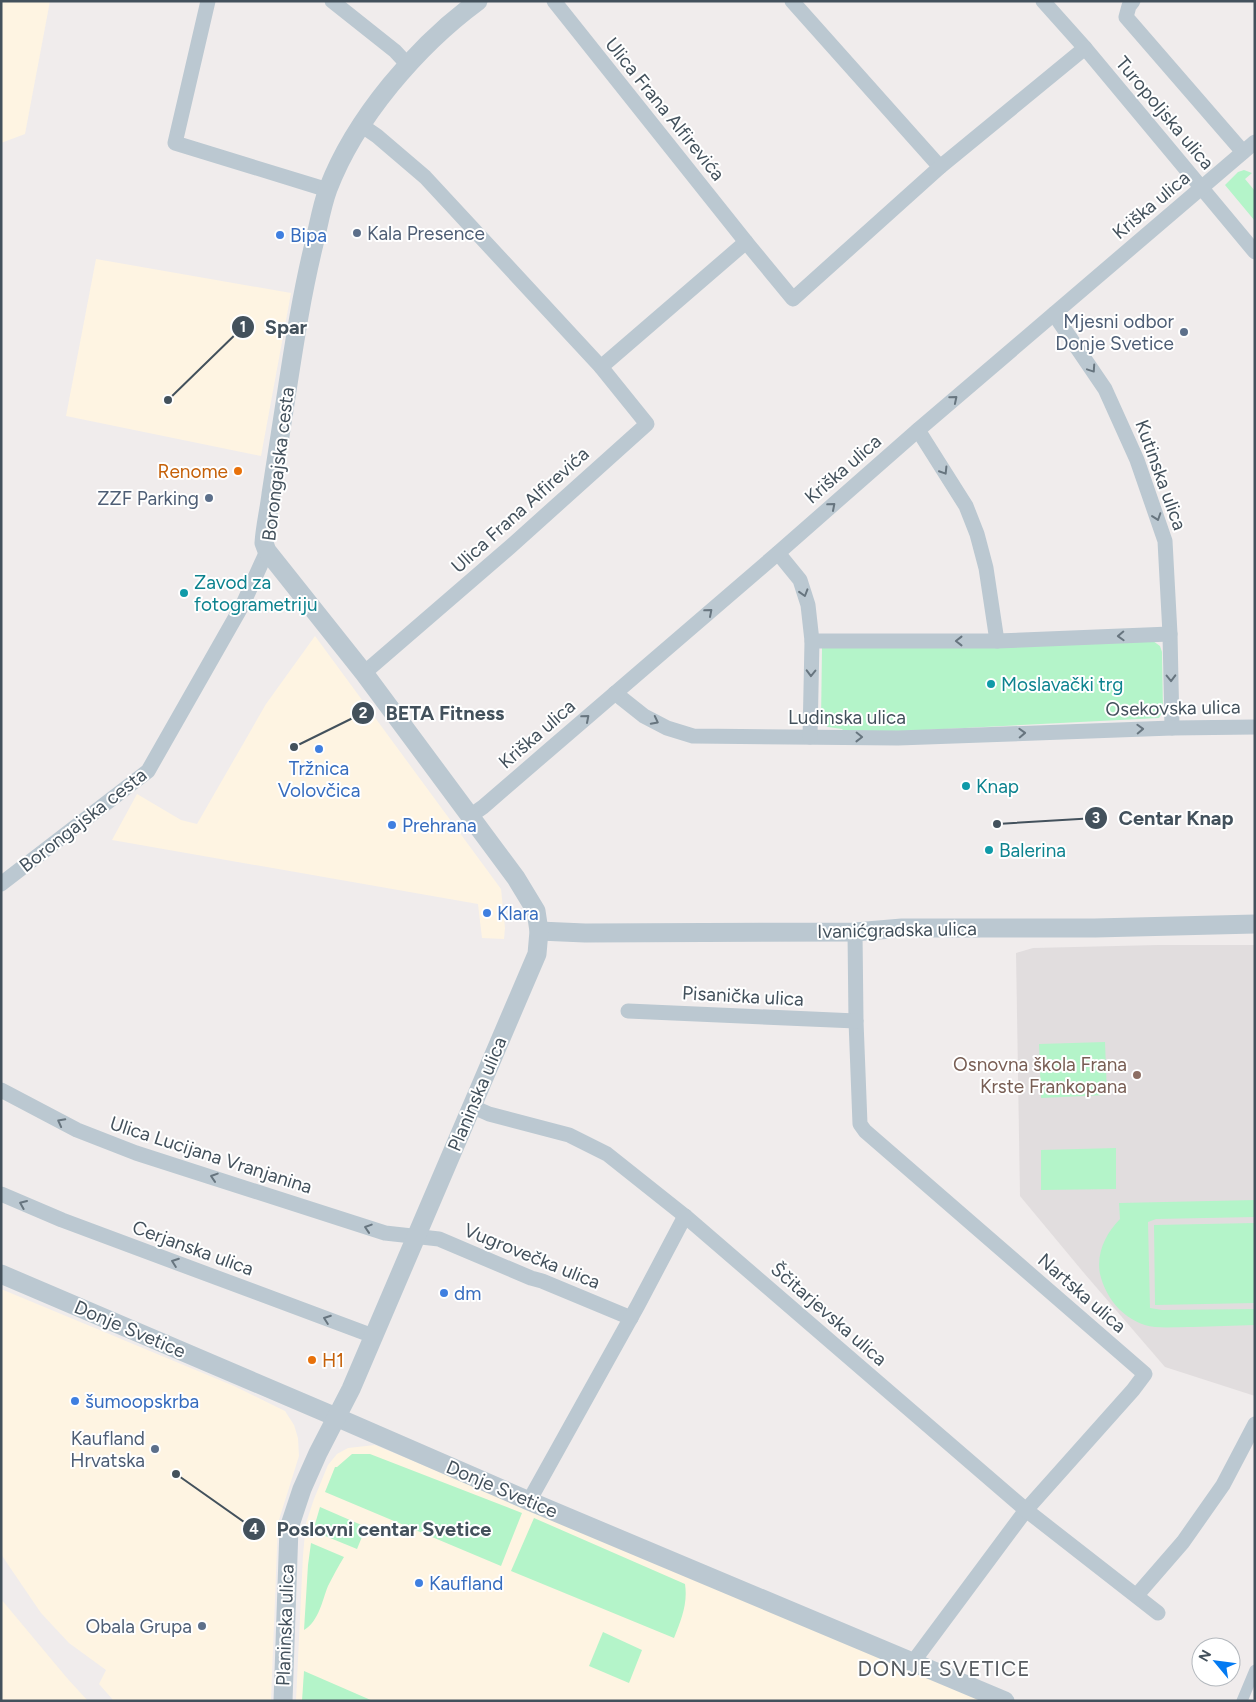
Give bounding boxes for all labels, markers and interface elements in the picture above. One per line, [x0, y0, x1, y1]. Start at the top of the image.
street label: Ulica Frana Alfirevića [600, 33, 730, 185]
street label: Turopoljska ulica [1111, 52, 1219, 174]
street label: Kriška ulica [1108, 166, 1194, 244]
place label: Kala Presence [367, 222, 485, 245]
place label: Bipa [290, 224, 327, 247]
marker: Kala Presence [351, 227, 363, 239]
marker: Bipa [274, 229, 286, 241]
callout: Spar [230, 309, 318, 344]
place label: Mjesni odbor Donje Svetice [1055, 310, 1175, 355]
text: Spar [265, 315, 308, 339]
text: 1 [240, 318, 246, 336]
marker: Mjesni odbor Donje Svetice [1178, 326, 1190, 338]
one-way arrow [1086, 363, 1095, 373]
street label: Borongajska cesta [257, 386, 299, 542]
one-way arrow [949, 395, 958, 404]
street label: Kutinska ulica [1130, 417, 1192, 533]
street label: Kriška ulica [800, 430, 886, 508]
street label: Ulica Frana Alfirevića [446, 442, 594, 578]
place label: Renome [158, 460, 228, 483]
marker: Renome [232, 465, 244, 477]
one-way arrow [938, 465, 947, 475]
place label: ZZF Parking [97, 487, 199, 510]
marker: ZZF Parking [203, 492, 215, 504]
one-way arrow [826, 502, 835, 511]
one-way arrow [1151, 512, 1161, 521]
place label: Zavod za fotogrametriju [194, 571, 318, 616]
marker: Zavod za fotogrametriju [178, 587, 190, 599]
one-way arrow [798, 588, 808, 597]
one-way arrow [704, 609, 713, 618]
one-way arrow [1117, 630, 1125, 641]
one-way arrow [955, 636, 962, 646]
one-way arrow [806, 670, 816, 678]
place label: Moslavački trg [1001, 673, 1123, 696]
one-way arrow [1166, 674, 1176, 682]
marker: Moslavački trg [985, 678, 997, 690]
callout: BETA Fitness [351, 695, 515, 730]
street label: Kriška ulica [494, 695, 580, 773]
street label: Osekovska ulica [1105, 695, 1241, 721]
text: BETA Fitness [386, 701, 504, 725]
text: 2 [359, 704, 368, 722]
street label: Ludinska ulica [788, 706, 906, 729]
one-way arrow [649, 715, 658, 725]
one-way arrow [580, 716, 589, 724]
one-way arrow [1136, 723, 1144, 734]
one-way arrow [1018, 727, 1026, 738]
one-way arrow [856, 732, 863, 742]
marker: Tržnica Volovčica [313, 743, 325, 755]
place label: Tržnica Volovčica [278, 757, 360, 802]
street label: Borongajska cesta [15, 763, 151, 877]
place label: Knap [976, 775, 1019, 798]
marker: Knap [960, 780, 972, 792]
callout: Centar Knap [1083, 800, 1244, 835]
text: Centar Knap [1118, 806, 1234, 830]
text: 3 [1092, 809, 1100, 827]
place label: Prehrana [402, 814, 477, 837]
marker: Prehrana [386, 819, 398, 831]
place label: Balerina [999, 839, 1066, 862]
marker: Balerina [983, 844, 995, 856]
place label: Klara [497, 902, 539, 925]
marker: Klara [481, 907, 493, 919]
street label: Ivanićgradska ulica [817, 917, 977, 943]
street label: Pisanička ulica [682, 981, 804, 1011]
street label: Planinska ulica [443, 1033, 511, 1155]
place label: Osnovna škola Frana Krste Frankopana [953, 1053, 1127, 1098]
marker: Osnovna škola Frana Krste Frankopana [1131, 1069, 1143, 1081]
street label: Ulica Lucijana Vranjanina [107, 1111, 315, 1199]
one-way arrow [58, 1118, 67, 1128]
one-way arrow [210, 1173, 218, 1183]
one-way arrow [19, 1199, 28, 1210]
street label: Cerjanska ulica [129, 1215, 257, 1281]
street label: Vugrovečka ulica [461, 1218, 603, 1294]
one-way arrow [364, 1224, 373, 1234]
street label: Nartska ulica [1033, 1248, 1131, 1338]
street label: Ščitarjevska ulica [766, 1257, 892, 1371]
one-way arrow [171, 1258, 180, 1268]
place label: dm [454, 1282, 481, 1305]
marker: dm [438, 1287, 450, 1299]
street label: Donje Svetice [71, 1295, 189, 1363]
one-way arrow [323, 1315, 332, 1325]
place label: H1 [322, 1349, 344, 1372]
marker: H1 [306, 1354, 318, 1366]
place label: šumoopskrba [85, 1390, 199, 1413]
marker: šumoopskrba [69, 1395, 81, 1407]
place label: Kaufland Hrvatska [70, 1427, 145, 1472]
marker: Kaufland Hrvatska [149, 1443, 161, 1455]
street label: Donje Svetice [443, 1455, 561, 1523]
callout: Poslovni centar Svetice [241, 1511, 501, 1546]
text: Poslovni centar Svetice [277, 1517, 491, 1541]
text: 4 [249, 1520, 259, 1538]
street label: Planinska ulica [271, 1564, 299, 1686]
place label: Kaufland [429, 1572, 503, 1595]
marker: Kaufland [413, 1577, 425, 1589]
place label: Obala Grupa [85, 1615, 192, 1638]
marker: Obala Grupa [196, 1620, 208, 1632]
north arrow [1191, 1637, 1241, 1687]
text: N [1195, 1647, 1215, 1665]
district label: DONJE SVETICE [857, 1656, 1031, 1681]

